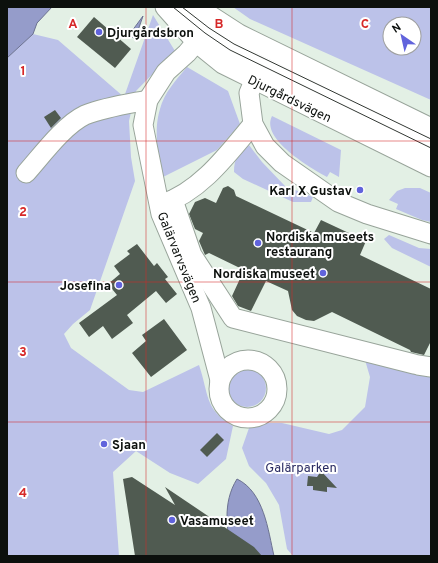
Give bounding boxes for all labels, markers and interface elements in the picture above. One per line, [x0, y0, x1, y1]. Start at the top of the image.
north arrow [382, 16, 422, 56]
text: A [68, 17, 78, 33]
text: B [215, 17, 224, 33]
text: C [361, 17, 369, 33]
text: N [390, 21, 404, 37]
place label: Djurgårdsbron [107, 26, 194, 42]
marker: Djurgårdsbron [94, 27, 104, 37]
text: 1 [20, 64, 26, 80]
street label: Djurgårdsvägen [245, 73, 334, 127]
place label: Karl X Gustav [269, 184, 352, 200]
marker: Karl X Gustav [355, 185, 365, 195]
text: 2 [19, 205, 27, 221]
street label: Galärvarvsvägen [153, 210, 204, 306]
place label: Nordiska museets restaurang [266, 230, 374, 261]
marker: Nordiska museets restaurang [253, 238, 263, 248]
place label: Nordiska museet [213, 267, 315, 283]
marker: Nordiska museet [318, 268, 328, 278]
place label: Josefina [60, 279, 111, 295]
marker: Josefina [114, 280, 124, 290]
text: 3 [19, 345, 27, 361]
place label: Sjaan [112, 438, 146, 454]
marker: Sjaan [99, 439, 109, 449]
park label: Galärparken [265, 461, 337, 477]
text: 4 [19, 486, 27, 502]
place label: Vasamuseet [180, 514, 254, 530]
marker: Vasamuseet [167, 515, 177, 525]

